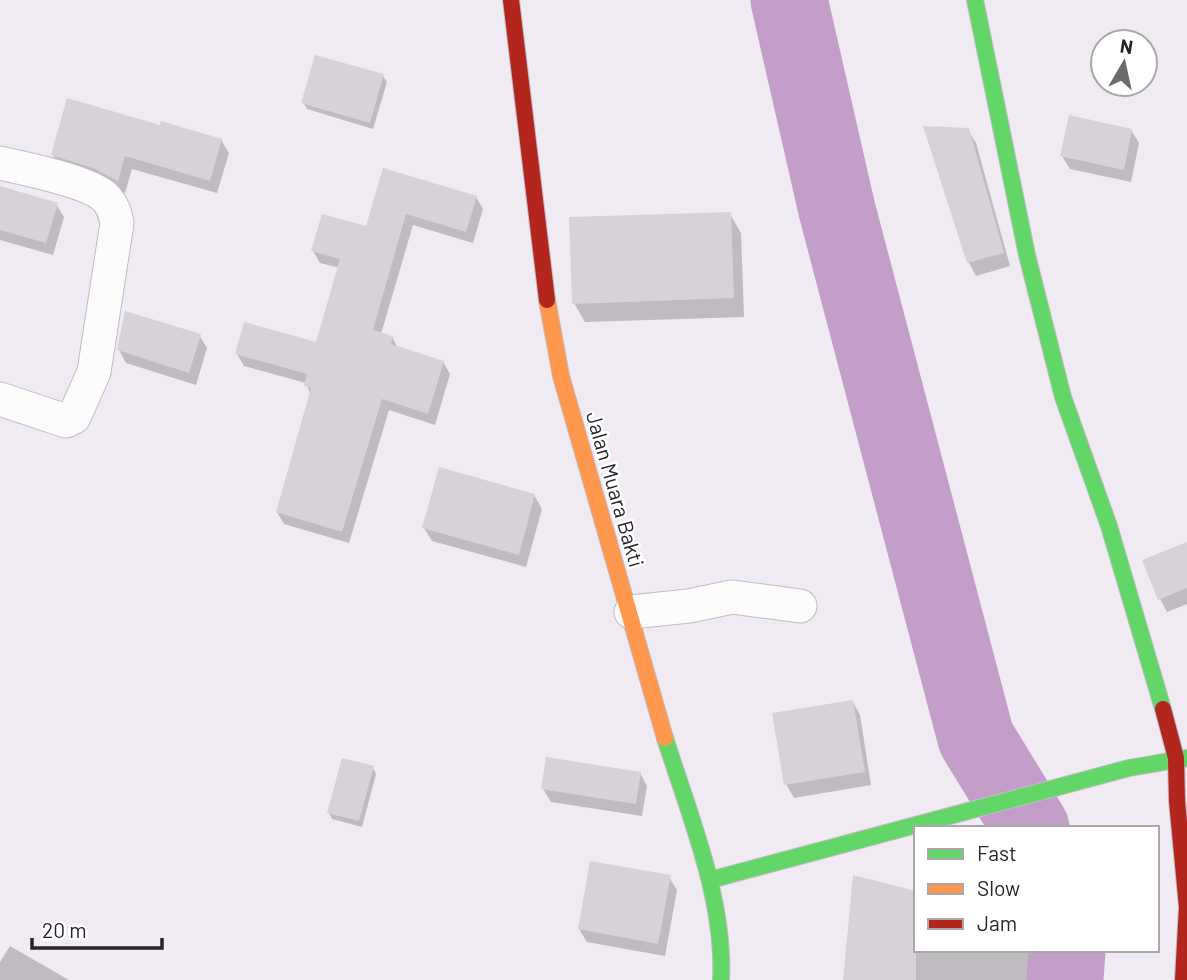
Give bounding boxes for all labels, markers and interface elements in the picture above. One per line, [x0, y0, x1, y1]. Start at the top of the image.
north arrow [1089, 28, 1159, 98]
text: N [1119, 33, 1135, 58]
street label: Jalan Muara Bakti [582, 408, 650, 570]
legend [914, 826, 1159, 952]
text: Fast [977, 840, 1017, 865]
text: Slow [977, 875, 1020, 900]
scale bar [32, 906, 161, 950]
text: Jam [977, 910, 1017, 935]
text: 20 m [42, 917, 87, 942]

